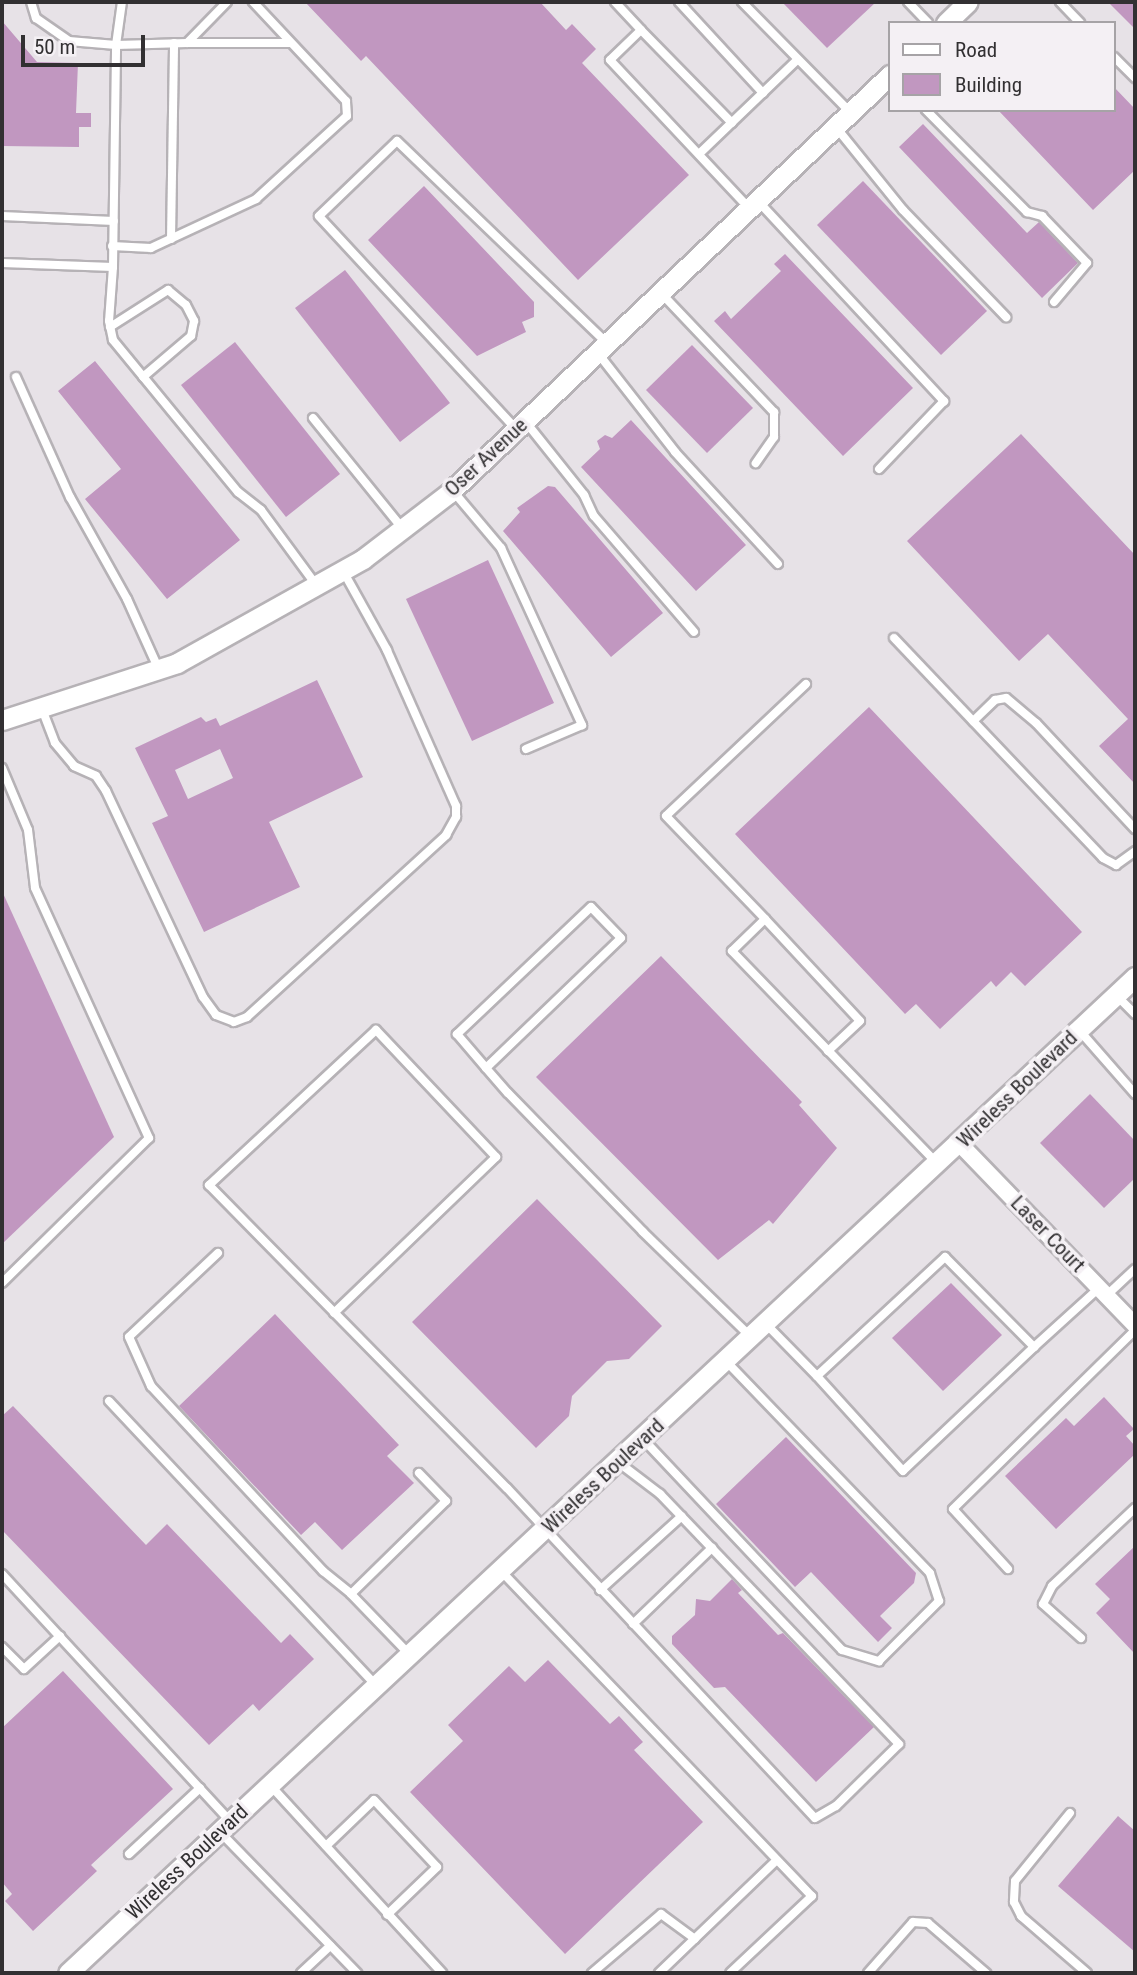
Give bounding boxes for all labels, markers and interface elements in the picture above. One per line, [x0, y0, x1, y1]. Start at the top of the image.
scale bar [24, 21, 149, 65]
legend [888, 21, 1116, 112]
text: 50 m [34, 35, 75, 59]
text: Road [955, 38, 997, 62]
text: Building [955, 73, 1022, 97]
street label: Oser Avenue [439, 412, 533, 502]
street label: Wireless Boulevard [952, 1025, 1082, 1153]
street label: Laser Court [1005, 1191, 1091, 1277]
street label: Wireless Boulevard [537, 1413, 669, 1539]
street label: Wireless Boulevard [121, 1799, 253, 1925]

